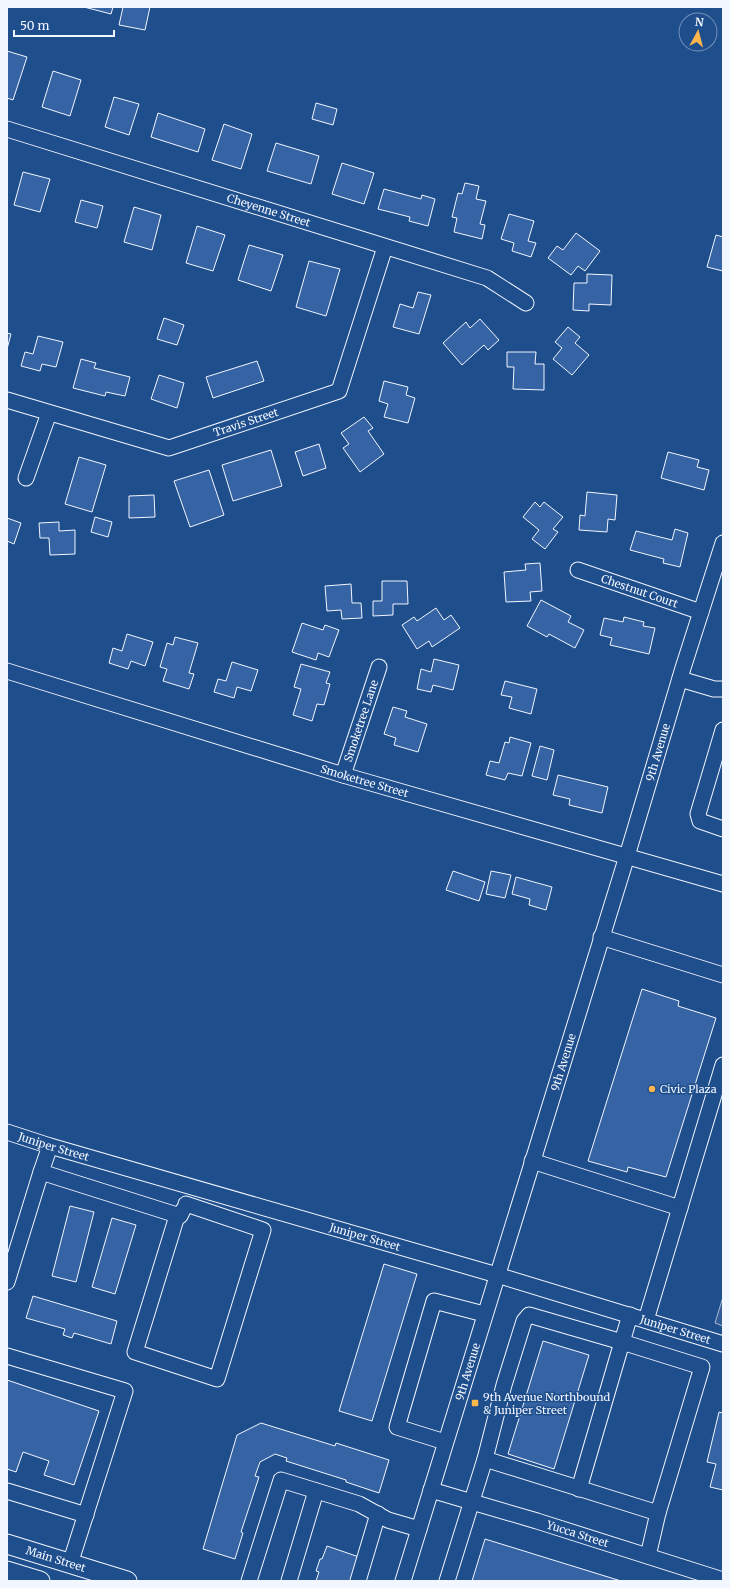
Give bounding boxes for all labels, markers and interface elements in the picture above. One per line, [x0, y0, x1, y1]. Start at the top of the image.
scale bar [14, 12, 114, 38]
north arrow [678, 12, 718, 52]
text: N [694, 15, 705, 30]
text: 50 m [20, 18, 49, 33]
street label: Cheyenne Street [225, 191, 313, 230]
street label: Travis Street [212, 405, 281, 440]
street label: Chestnut Court [599, 571, 680, 611]
street label: Smoketree Lane [341, 678, 381, 764]
street label: 9th Avenue [643, 722, 673, 783]
street label: Smoketree Street [319, 761, 411, 801]
street label: 9th Avenue [548, 1031, 579, 1093]
place label: Civic Plaza [660, 1082, 717, 1096]
marker: Civic Plaza [647, 1084, 657, 1094]
street label: Juniper Street [16, 1129, 91, 1164]
street label: Juniper Street [327, 1220, 403, 1254]
street label: Juniper Street [637, 1312, 713, 1347]
street label: 9th Avenue [452, 1341, 483, 1402]
place label: 9th Avenue Northbound & Juniper Street [483, 1390, 611, 1417]
marker: 9th Avenue Northbound & Juniper Street [470, 1398, 480, 1408]
street label: Yucca Street [544, 1517, 611, 1550]
street label: Main Street [24, 1543, 88, 1575]

